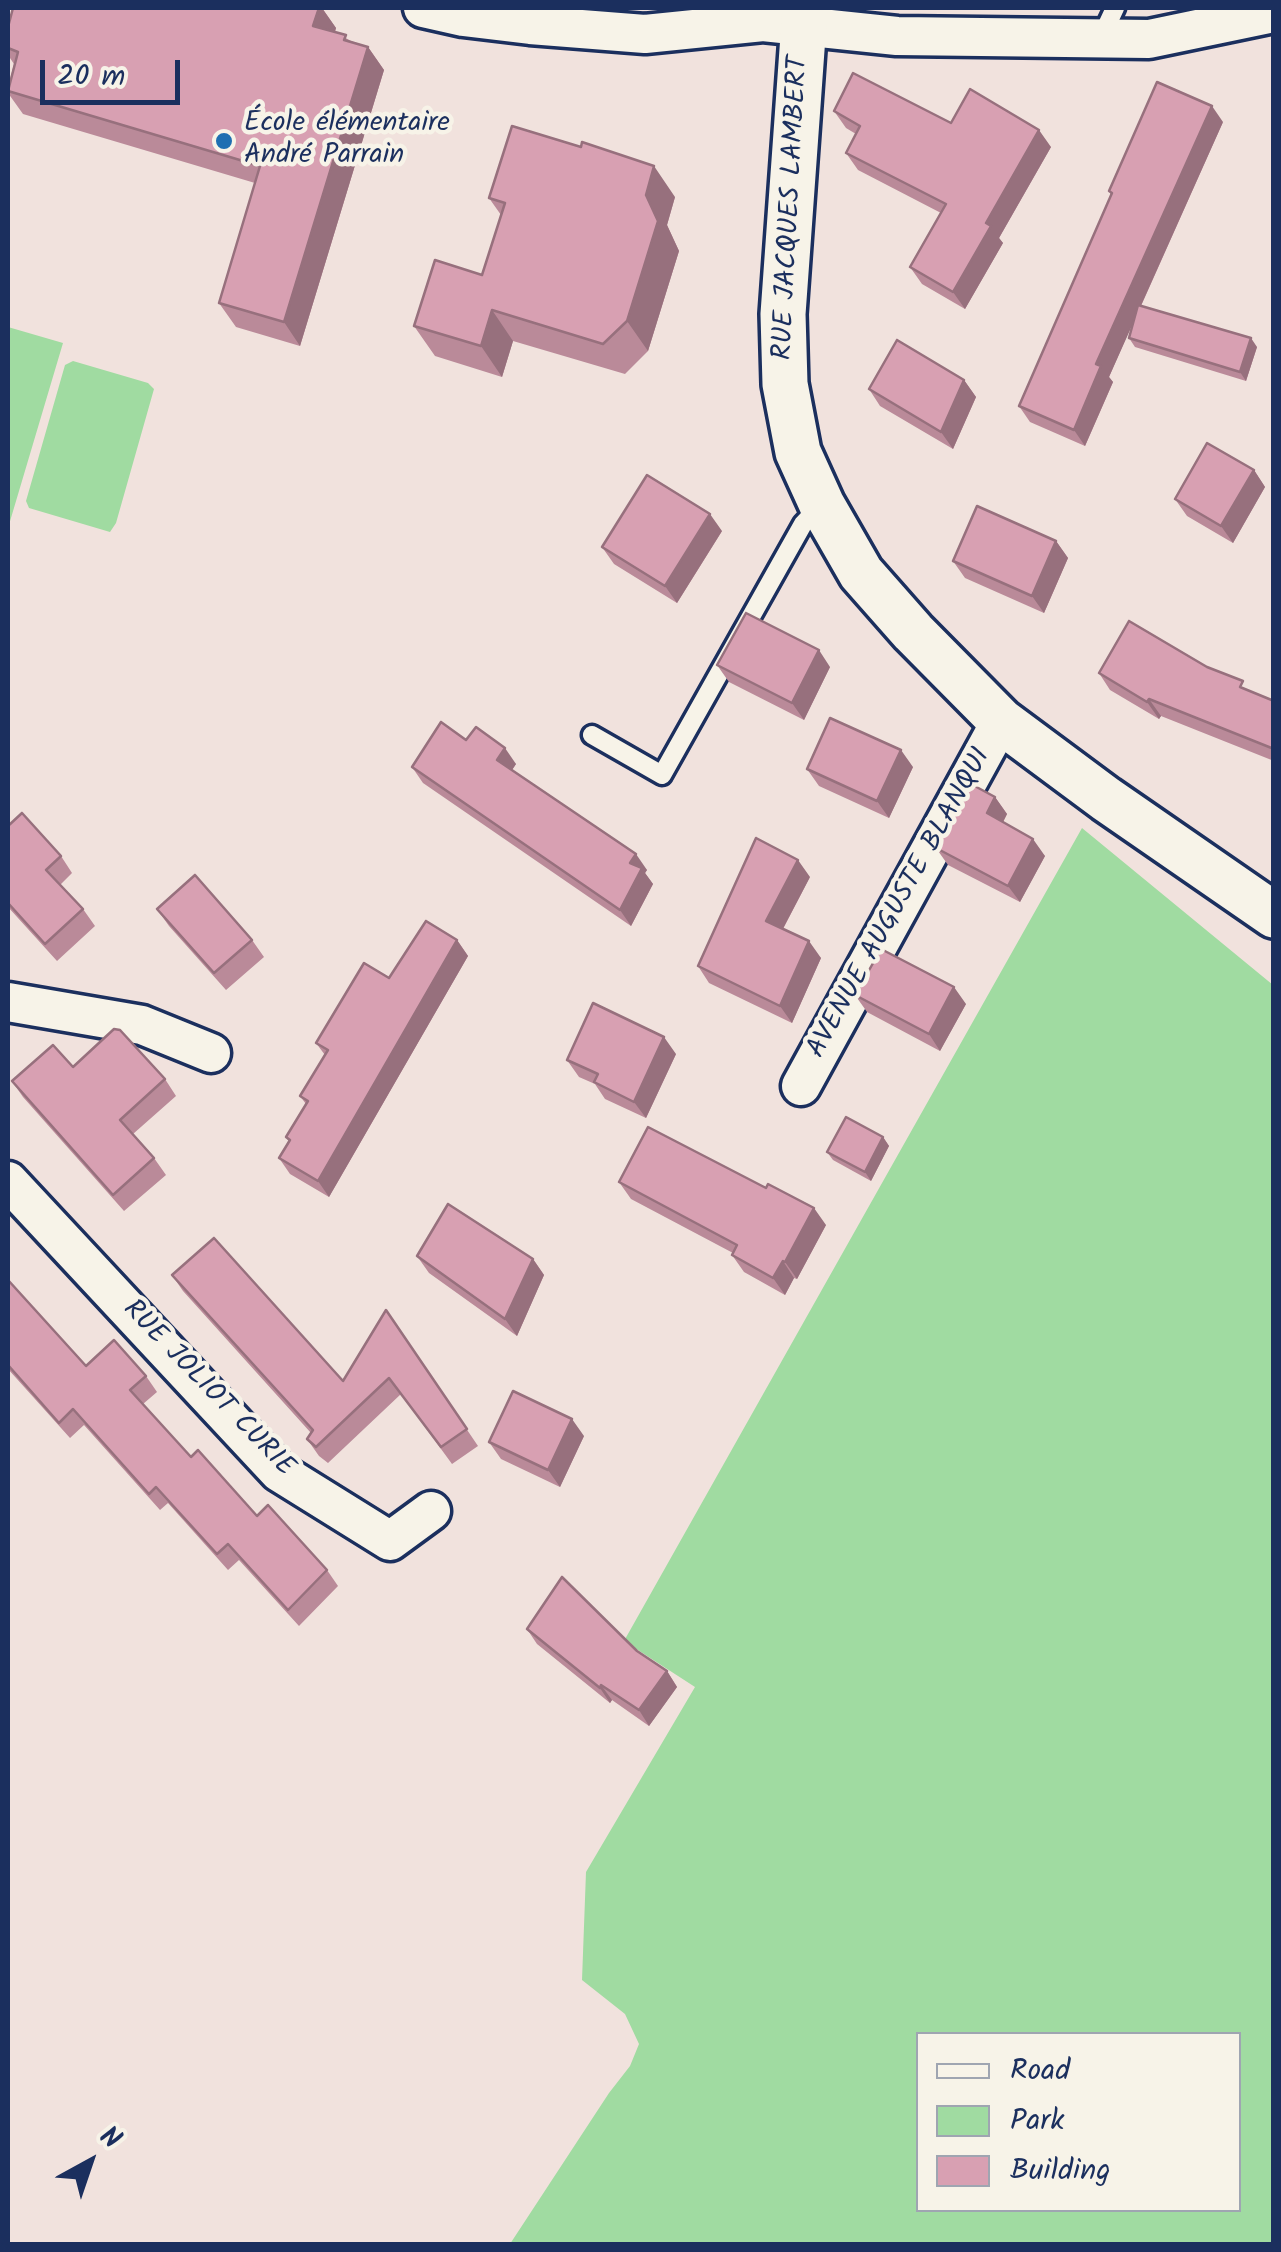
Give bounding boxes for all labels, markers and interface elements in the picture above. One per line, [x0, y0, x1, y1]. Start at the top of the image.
scale bar [45, 40, 185, 102]
text: 20 m [57, 53, 125, 101]
street label: RUE JACQUES LAMBERT [768, 55, 818, 361]
place label: École élémentaire André Parrain [244, 108, 450, 174]
marker: École élémentaire André Parrain [213, 130, 235, 152]
street label: AVENUE AUGUSTE BLANQUI [802, 743, 1000, 1065]
street label: RUE JOLIOT CURIE [114, 1294, 300, 1486]
legend [916, 2032, 1241, 2212]
text: Road [1010, 2047, 1070, 2095]
text: Park [1010, 2097, 1064, 2145]
north arrow [40, 2112, 140, 2212]
text: N [88, 2116, 131, 2162]
text: Building [1010, 2147, 1110, 2195]

